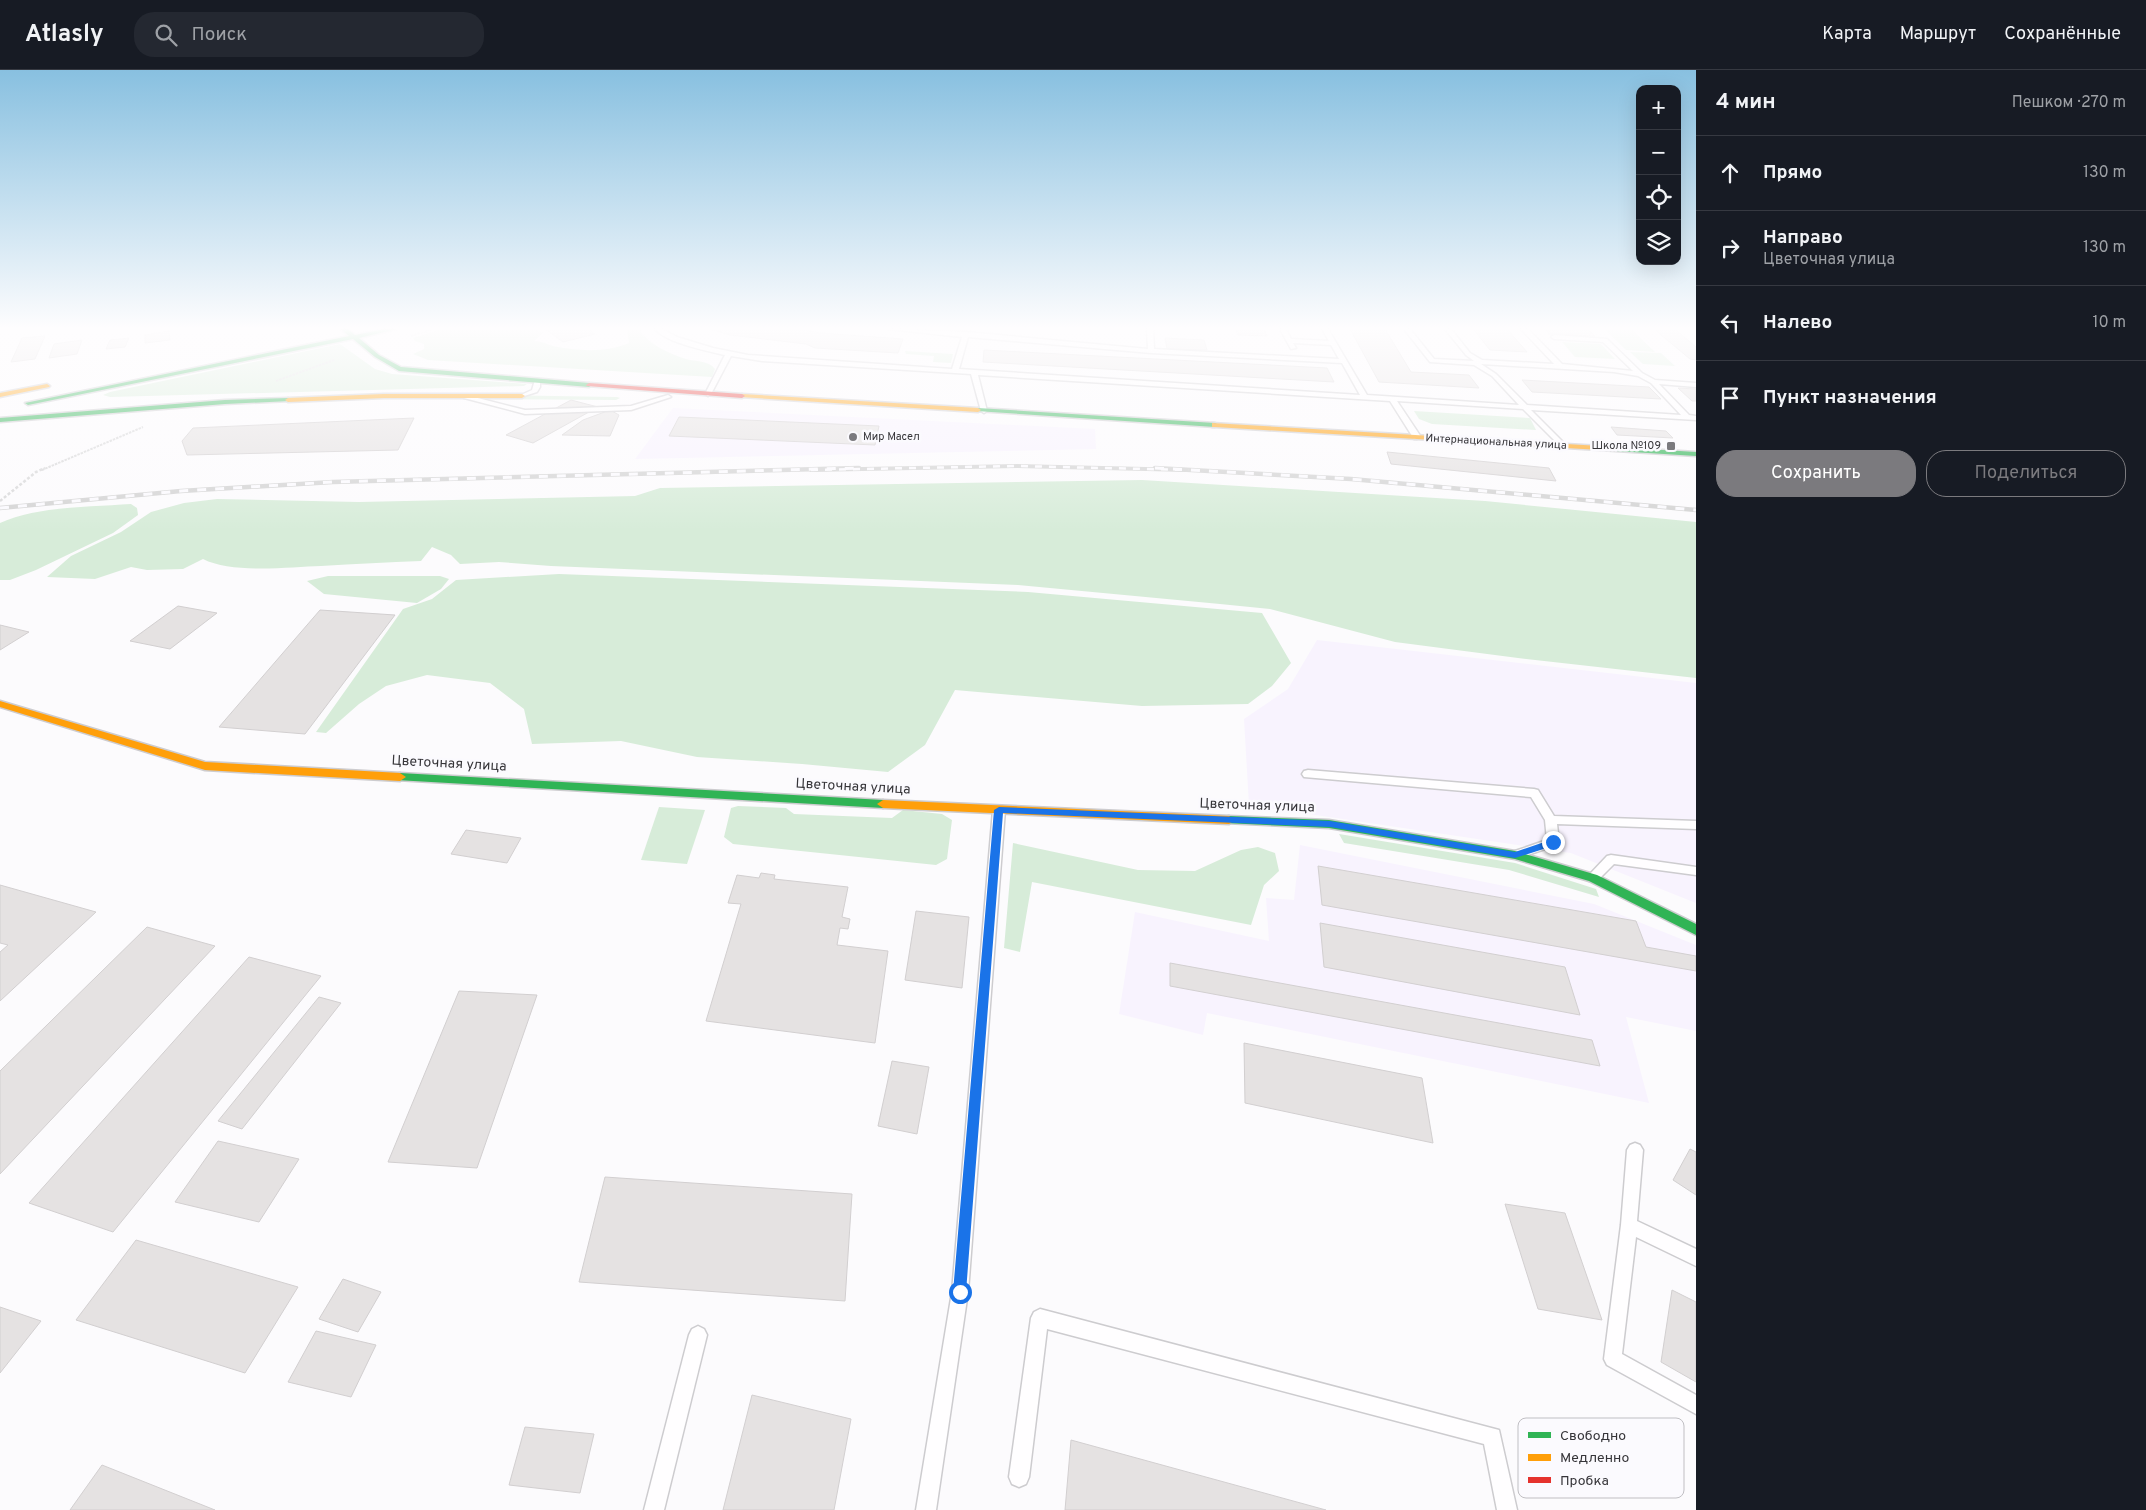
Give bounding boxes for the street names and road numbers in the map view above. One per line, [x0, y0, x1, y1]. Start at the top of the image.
street label: Интернациональная улица [1425, 431, 1567, 453]
street label: Цветочная улица [391, 752, 507, 776]
street label: Цветочная улица [795, 775, 911, 799]
street label: Цветочная улица [1199, 795, 1315, 817]

